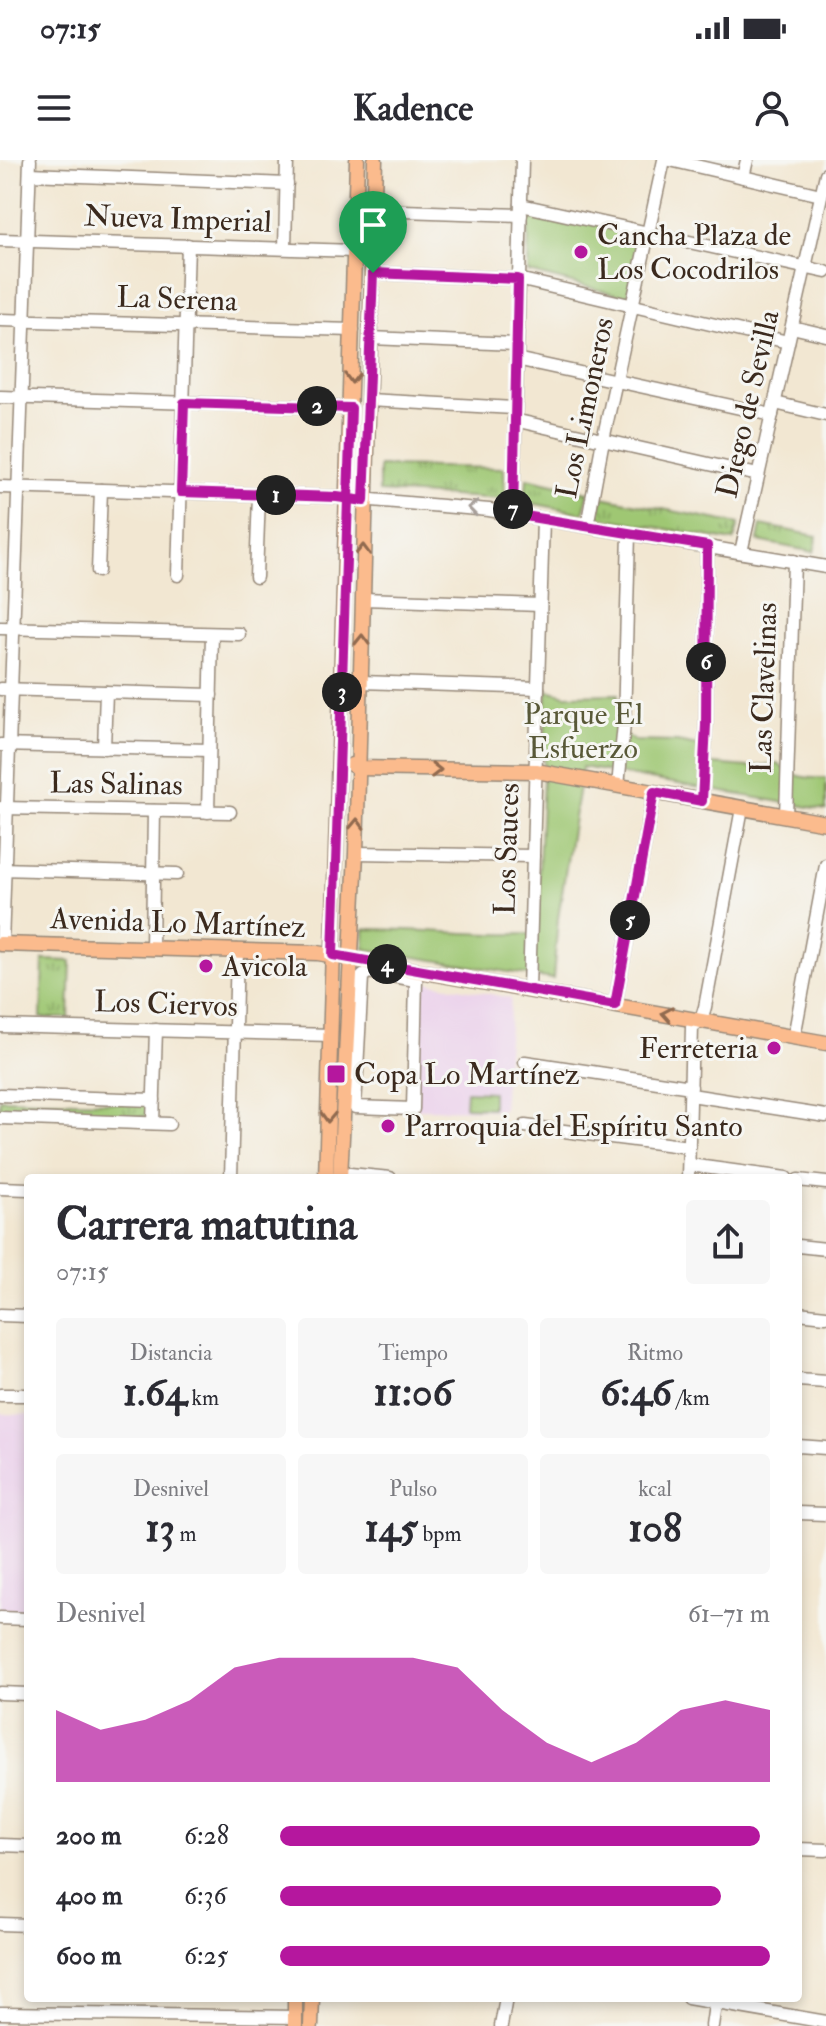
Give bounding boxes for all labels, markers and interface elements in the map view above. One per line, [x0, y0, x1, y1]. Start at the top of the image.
text: 07:15 [40, 10, 100, 47]
icon: menu [32, 86, 76, 130]
text: Kadence [353, 86, 473, 131]
icon: person [750, 86, 794, 130]
pin [339, 191, 407, 273]
street label: Nueva Imperial [83, 197, 273, 241]
icon: arrive [351, 203, 395, 247]
place label: Cancha Plaza de Los Cocodrilos [597, 217, 791, 288]
marker: Cancha Plaza de Los Cocodrilos [572, 243, 590, 261]
street label: La Serena [116, 278, 239, 320]
street label: Diego de Sevilla [708, 306, 788, 502]
street label: Los Limoneros [548, 314, 622, 502]
one-way arrow [343, 372, 361, 385]
pin: 2 [297, 386, 337, 426]
text: 2 [311, 392, 323, 420]
pin: 1 [256, 475, 296, 515]
text: 1 [272, 481, 280, 509]
pin: 7 [493, 489, 533, 529]
text: 7 [508, 495, 518, 523]
one-way arrow [466, 500, 480, 517]
one-way arrow [355, 543, 372, 556]
street label: Las Clavelinas [743, 602, 785, 774]
one-way arrow [353, 633, 371, 646]
pin: 6 [686, 642, 726, 682]
text: 6 [700, 648, 712, 676]
pin: 3 [322, 672, 362, 712]
text: 3 [338, 678, 346, 706]
park label: Parque El Esfuerzo [523, 696, 643, 767]
one-way arrow [430, 761, 443, 778]
street label: Las Salinas [49, 764, 183, 804]
street label: Los Sauces [486, 782, 528, 916]
one-way arrow [348, 817, 365, 830]
street label: Avenida Lo Martínez [49, 900, 306, 946]
pin: 5 [610, 900, 650, 940]
text: 5 [625, 906, 635, 934]
pin: 4 [367, 944, 407, 984]
place label: Avicola [221, 948, 308, 985]
text: 4 [381, 950, 393, 978]
marker: Avicola [197, 957, 215, 975]
street label: Los Ciervos [93, 983, 239, 1025]
one-way arrow [660, 1007, 673, 1024]
place label: Ferreteria [639, 1030, 759, 1067]
marker: Ferreteria [765, 1039, 783, 1057]
place label: Copa Lo Martínez [354, 1056, 579, 1093]
marker: Copa Lo Martínez [325, 1063, 347, 1085]
place label: Parroquia del Espíritu Santo [404, 1108, 743, 1145]
one-way arrow [319, 1111, 336, 1124]
marker: Parroquia del Espíritu Santo [379, 1117, 397, 1135]
text: Carrera matutina [56, 1198, 357, 1253]
button: share [686, 1200, 770, 1284]
text: 07:15 [56, 1256, 108, 1288]
text: Distancia [130, 1339, 212, 1367]
text: Tiempo [378, 1339, 448, 1367]
text: Ritmo [627, 1339, 683, 1367]
text: 1.64 [123, 1367, 187, 1418]
text: 11:06 [373, 1367, 453, 1418]
text: 6:46 [600, 1367, 672, 1418]
text: km [187, 1384, 219, 1412]
text: /km [672, 1384, 710, 1412]
text: Desnivel [133, 1475, 209, 1503]
text: Pulso [389, 1475, 437, 1503]
text: kcal [638, 1475, 672, 1503]
text: 13 [145, 1503, 175, 1554]
text: 145 [364, 1503, 418, 1554]
text: 108 [628, 1503, 682, 1554]
text: m [175, 1520, 197, 1548]
text: bpm [418, 1520, 462, 1548]
text: Desnivel [56, 1598, 146, 1630]
text: 61–71 m [688, 1598, 770, 1630]
text: 200 m [56, 1820, 121, 1852]
text: 6:28 [184, 1820, 229, 1852]
text: 400 m [56, 1880, 122, 1912]
text: 6:36 [184, 1880, 227, 1912]
text: 600 m [56, 1940, 121, 1972]
text: 6:25 [184, 1940, 228, 1972]

